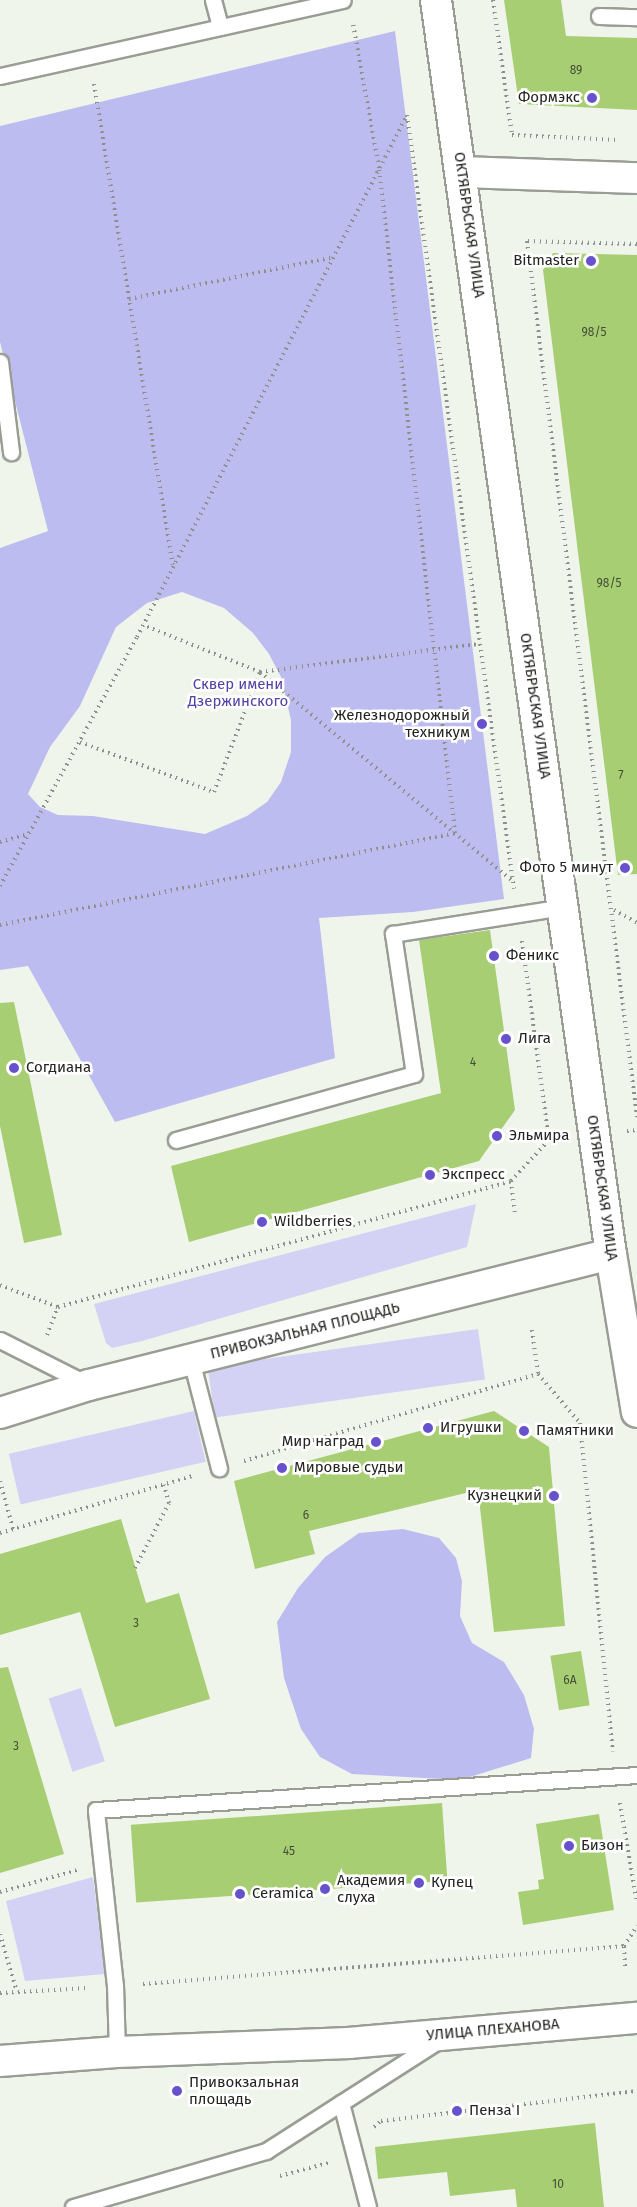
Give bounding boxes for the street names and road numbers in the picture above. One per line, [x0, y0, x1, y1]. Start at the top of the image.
street label: ОКТЯБРЬСКАЯ УЛИЦА [450, 151, 488, 299]
street label: ОКТЯБРЬСКАЯ УЛИЦА [516, 632, 554, 780]
street label: ОКТЯБРЬСКАЯ УЛИЦА [583, 1114, 621, 1262]
street label: ПРИВОКЗАЛЬНАЯ ПЛОЩАДЬ [208, 1299, 402, 1363]
street label: УЛИЦА ПЛЕХАНОВА [426, 2015, 560, 2045]

